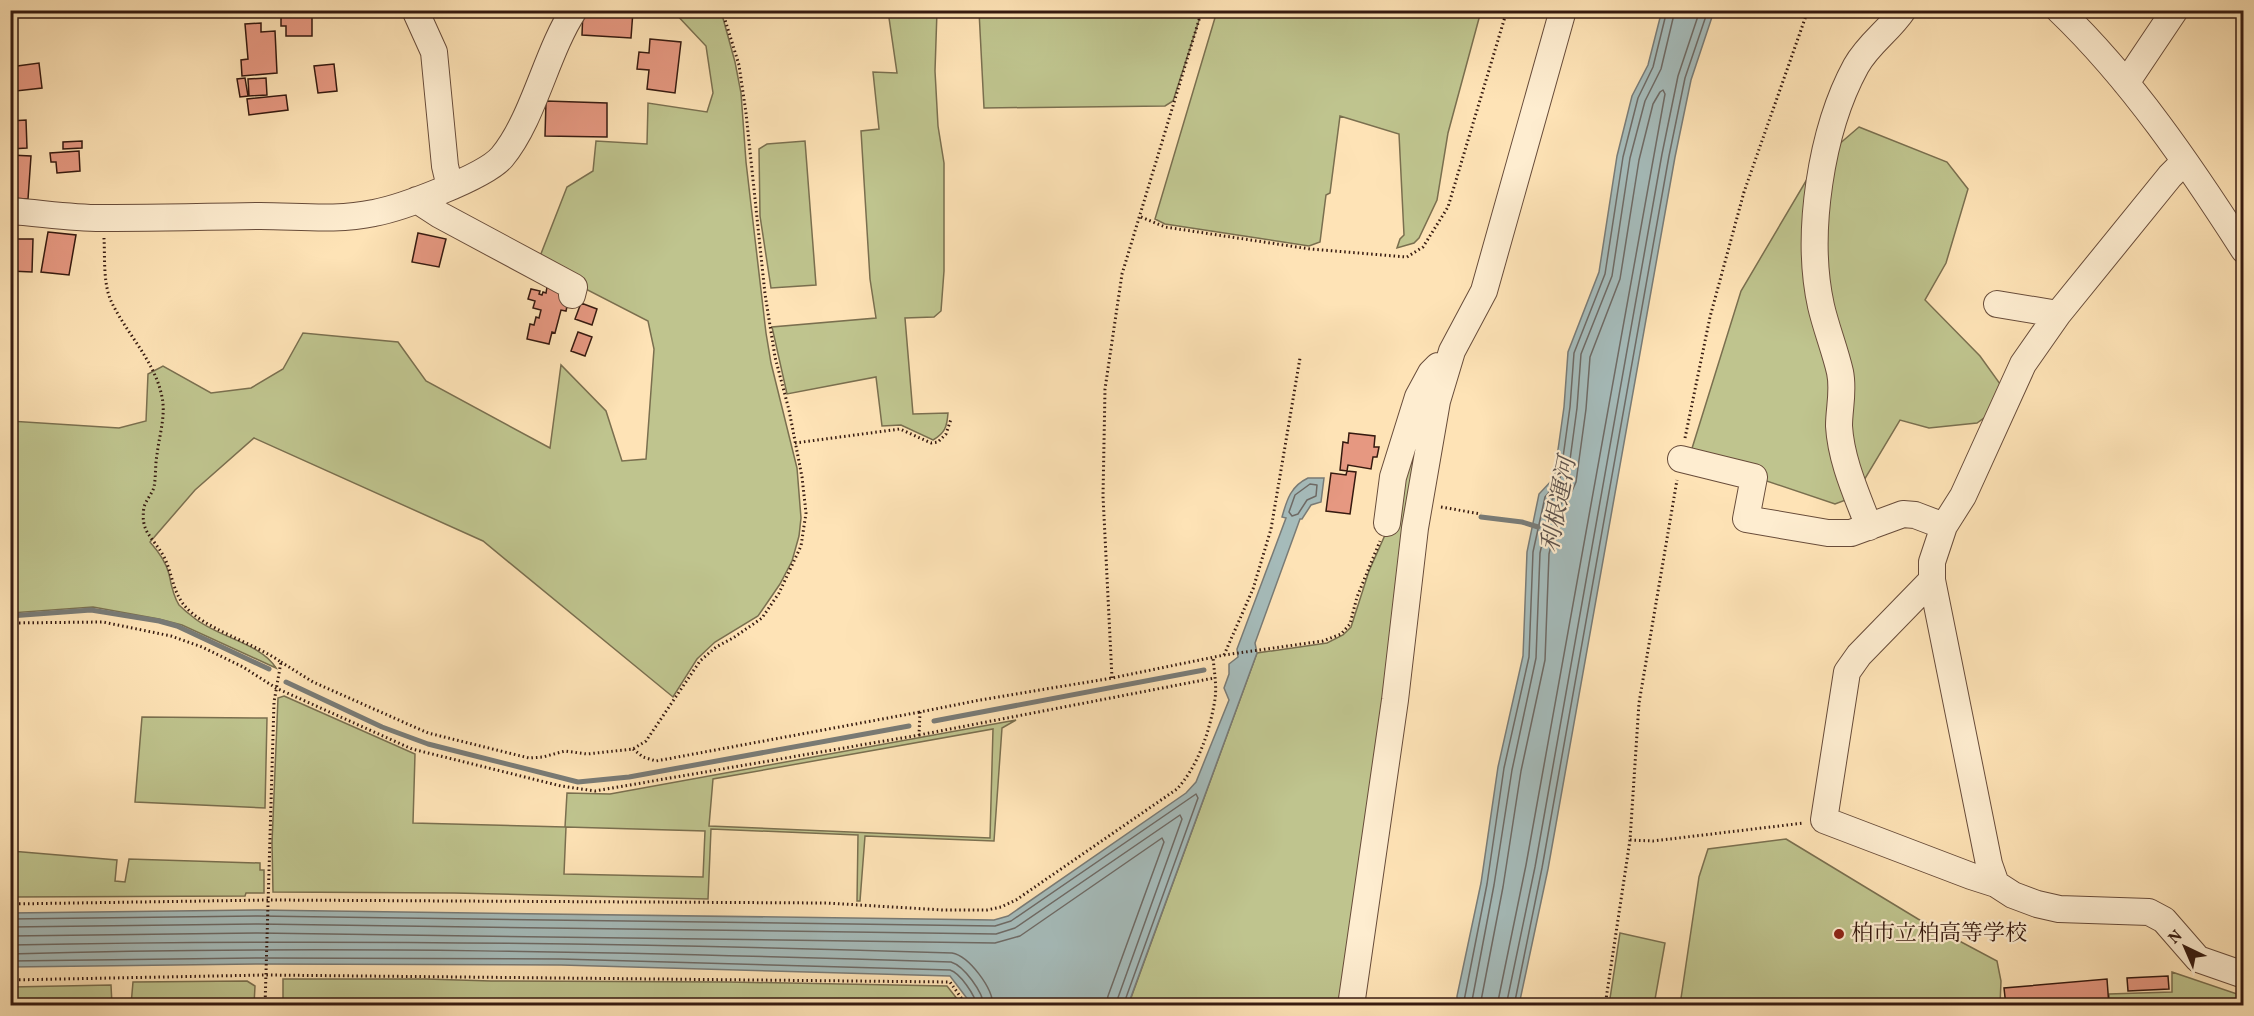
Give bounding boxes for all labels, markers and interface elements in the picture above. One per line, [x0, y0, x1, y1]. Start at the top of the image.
water label: 利根運河 [1534, 451, 1587, 555]
north arrow [2155, 917, 2215, 977]
place label: 柏市立柏高等学校 [1851, 919, 2027, 950]
text: N [2164, 925, 2188, 950]
marker: 柏市立柏高等学校 [1832, 927, 1846, 941]

